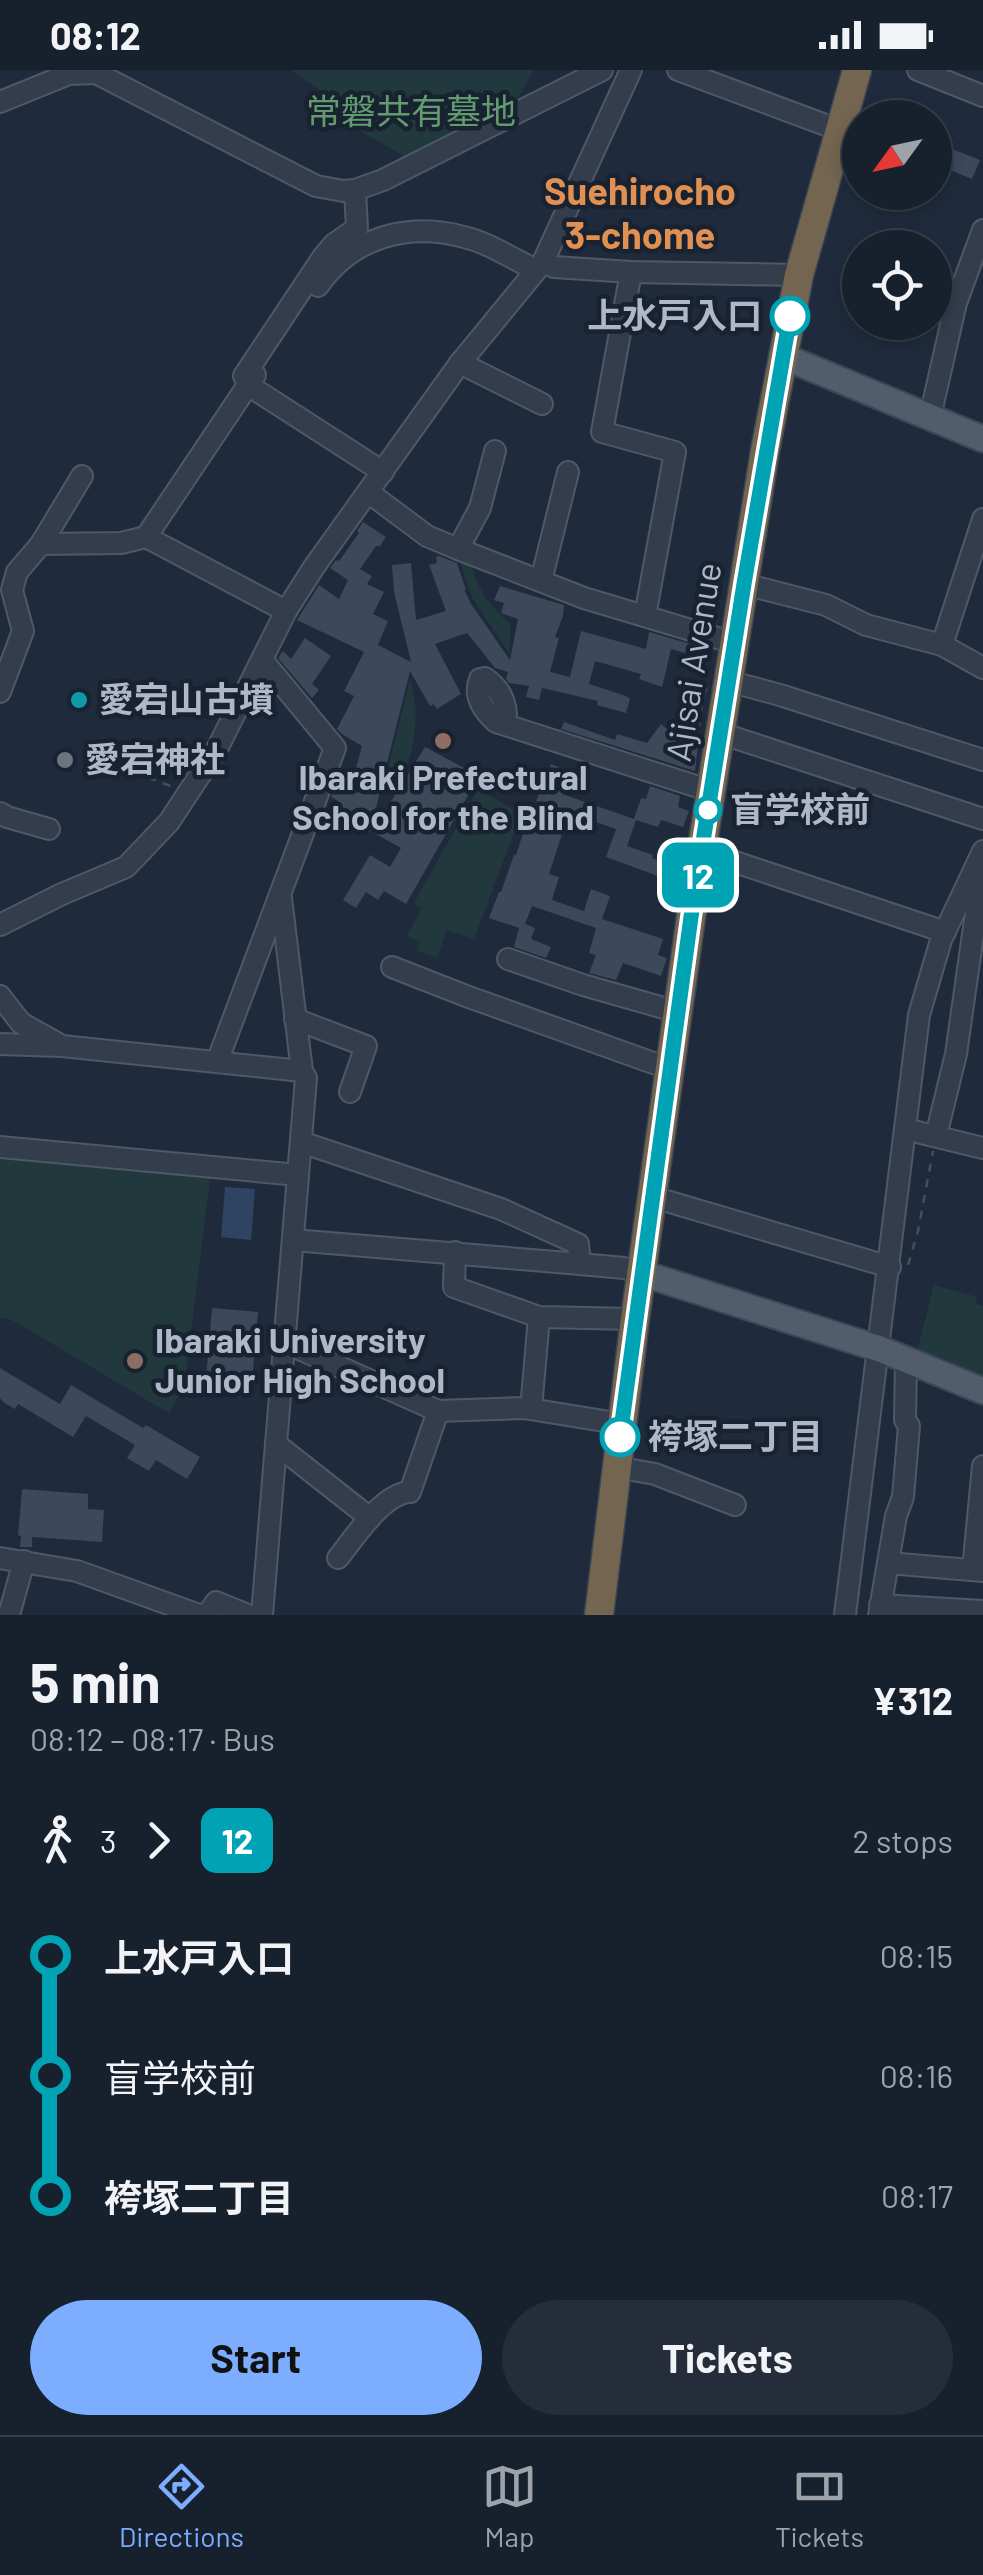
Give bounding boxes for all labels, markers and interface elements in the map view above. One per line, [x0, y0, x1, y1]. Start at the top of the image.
text: 08:12 [50, 12, 141, 58]
park label: 常磐共有墓地 [306, 89, 516, 131]
north arrow [842, 100, 952, 210]
map controls [842, 100, 952, 340]
district label: Suehirocho 3-chome [544, 167, 736, 257]
button: locate [842, 230, 952, 340]
place label: 上水戸入口 [587, 293, 762, 335]
marker: 上水戸入口 [771, 297, 809, 335]
street label: Ajisai Avenue [656, 559, 728, 764]
place label: 愛宕山古墳 [99, 677, 274, 719]
marker: 愛宕山古墳 [68, 689, 90, 711]
marker: Ibaraki Prefectural School for the Blind [432, 730, 454, 752]
place label: 愛宕神社 [85, 737, 225, 779]
marker: 愛宕神社 [54, 749, 76, 771]
place label: Ibaraki Prefectural School for the Blind [292, 755, 594, 837]
place label: 盲学校前 [730, 787, 870, 829]
marker: 盲学校前 [695, 797, 721, 823]
line badge: 12 [653, 842, 743, 908]
text: 12 [682, 854, 714, 896]
place label: Ibaraki University Junior High School [155, 1318, 445, 1400]
marker: Ibaraki University Junior High School [124, 1350, 146, 1372]
place label: 袴塚二丁目 [648, 1414, 823, 1456]
marker: 袴塚二丁目 [601, 1418, 639, 1456]
text: 5 min [30, 1648, 161, 1714]
text: ¥312 [872, 1677, 953, 1723]
text: 08:12 – 08:17 · Bus [30, 1719, 275, 1757]
icon: walk [30, 1813, 85, 1868]
icon: forward [131, 1813, 186, 1868]
text: 12 [221, 1819, 253, 1861]
text: 3 [100, 1821, 116, 1859]
text: 2 stops [852, 1821, 953, 1859]
text: 上水戸入口 [104, 1934, 294, 1980]
text: 08:15 [880, 1936, 953, 1974]
text: 盲学校前 [104, 2054, 256, 2100]
text: 08:16 [880, 2056, 953, 2094]
text: 袴塚二丁目 [104, 2174, 294, 2220]
text: 08:17 [881, 2176, 953, 2214]
button: Start [30, 2300, 482, 2415]
button: Tickets [502, 2300, 953, 2415]
tab: Directions [119, 2459, 244, 2553]
tab: Map [482, 2459, 537, 2553]
tab: Tickets [775, 2459, 864, 2553]

